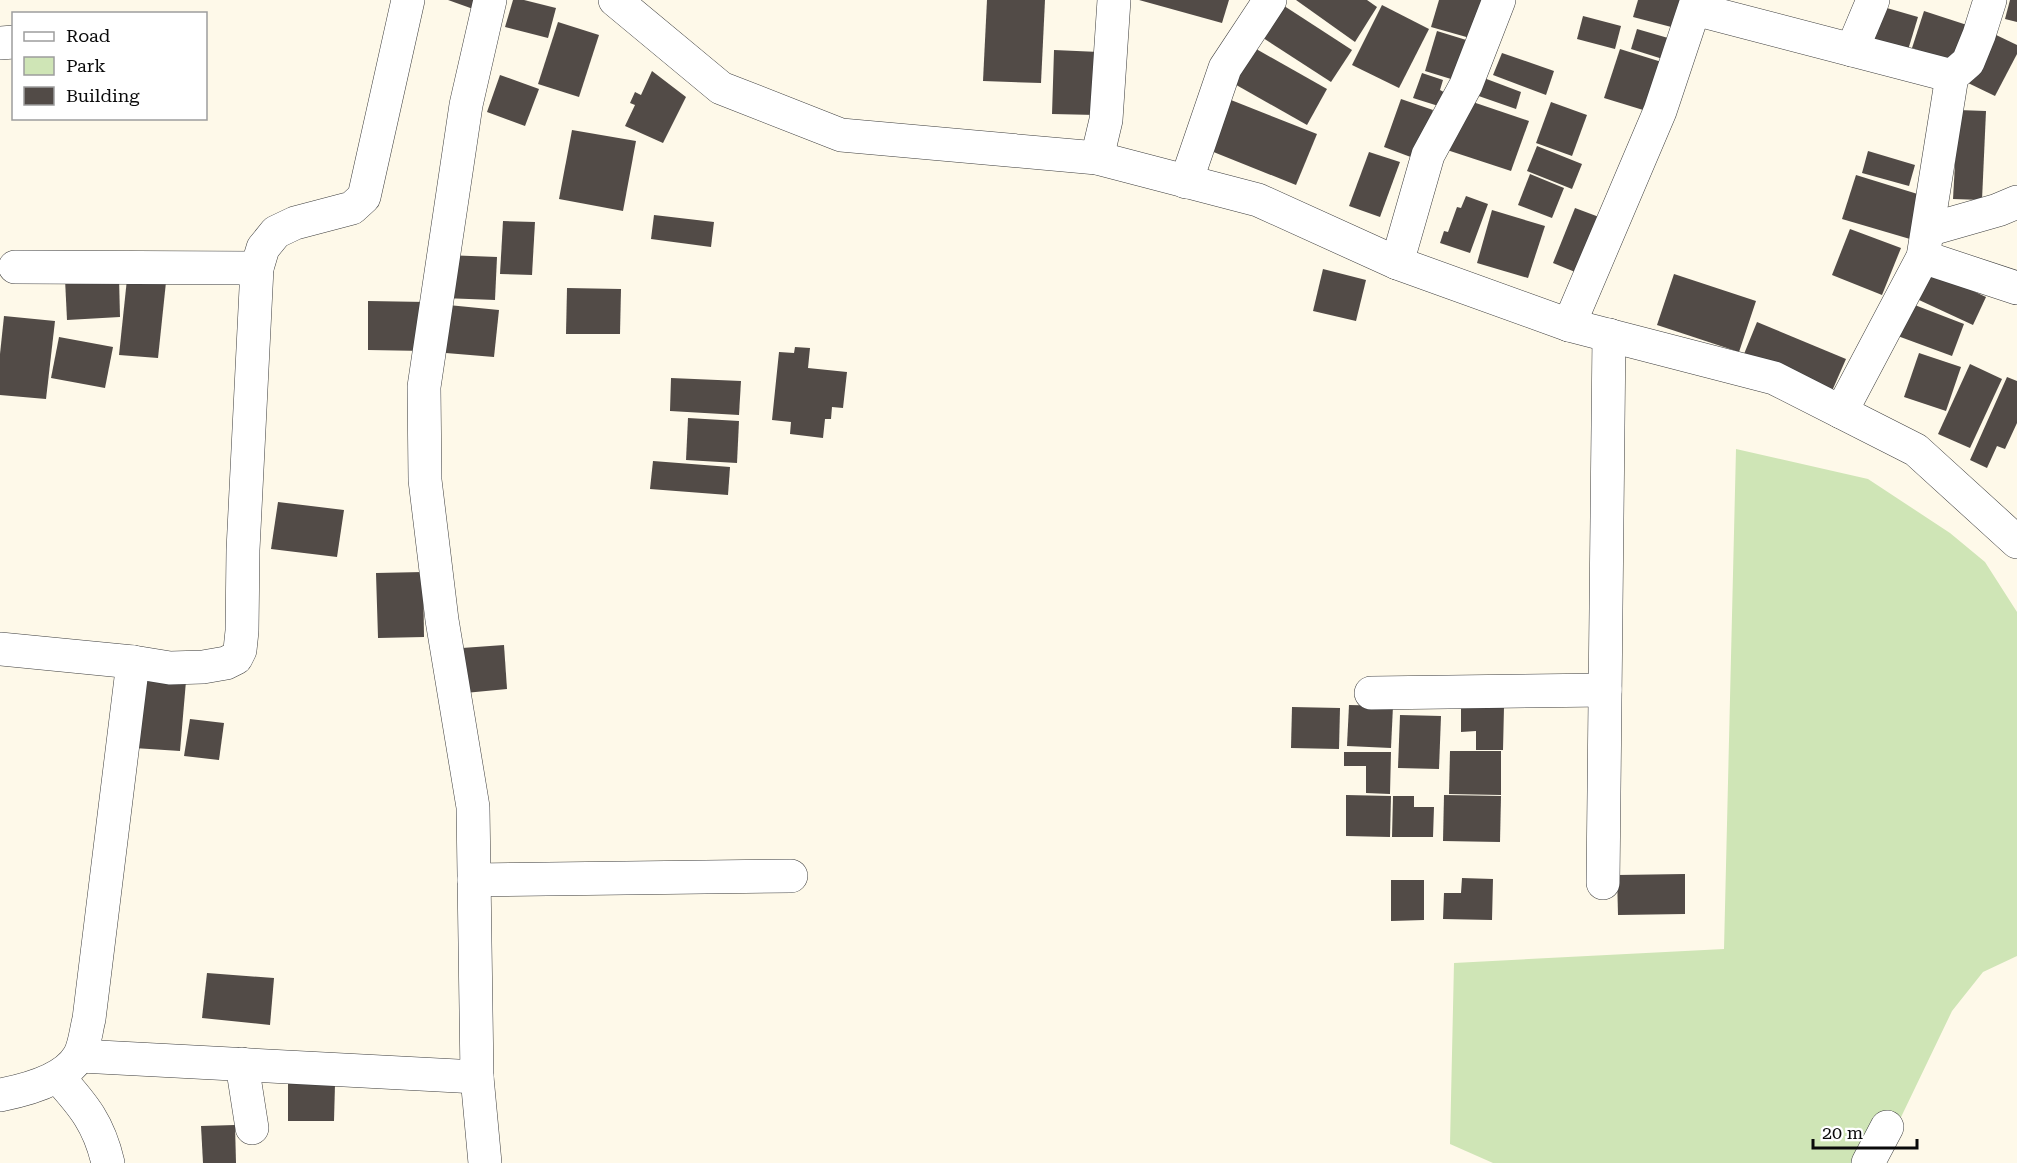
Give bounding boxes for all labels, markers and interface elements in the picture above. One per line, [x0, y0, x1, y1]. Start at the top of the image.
legend [12, 12, 207, 120]
text: Road [66, 25, 111, 46]
text: Park [66, 55, 106, 76]
text: Building [66, 85, 140, 106]
scale bar [1813, 1112, 1916, 1150]
text: 20 m [1822, 1122, 1863, 1143]

